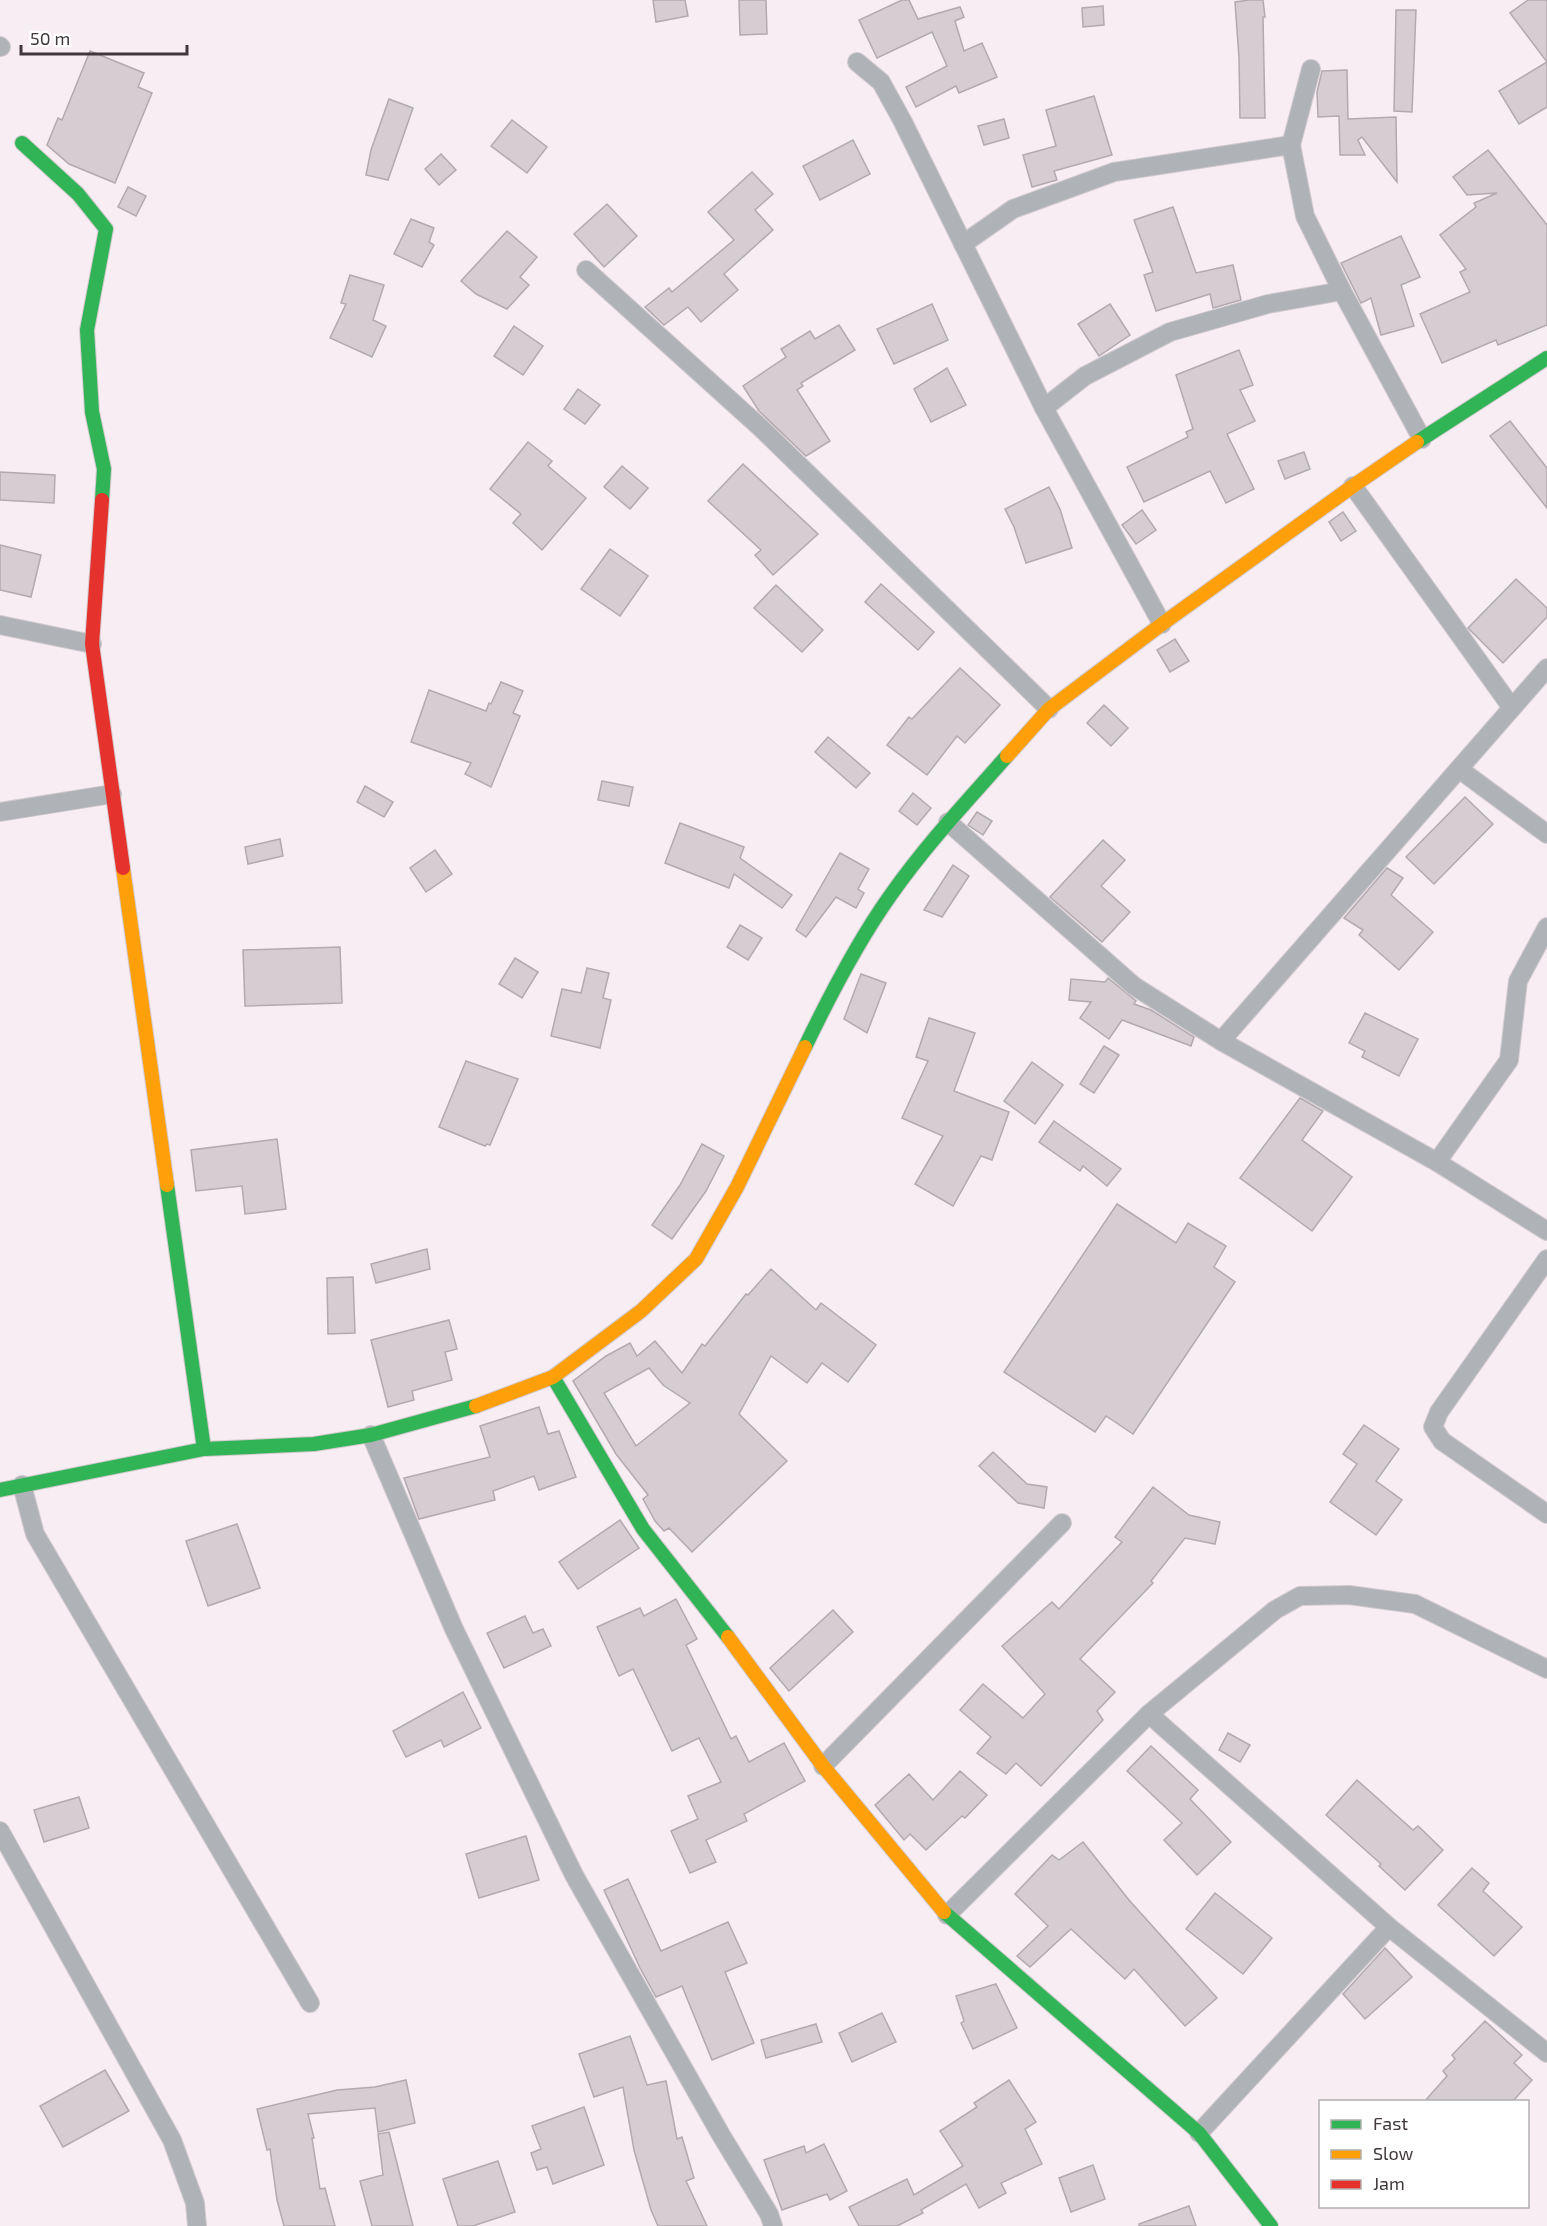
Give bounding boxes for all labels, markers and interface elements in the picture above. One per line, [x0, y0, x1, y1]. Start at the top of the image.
scale bar [21, 18, 188, 56]
text: 50 m [30, 27, 70, 49]
legend [1319, 2100, 1529, 2208]
text: Fast [1373, 2112, 1408, 2134]
text: Slow [1373, 2142, 1414, 2164]
text: Jam [1373, 2172, 1405, 2194]

